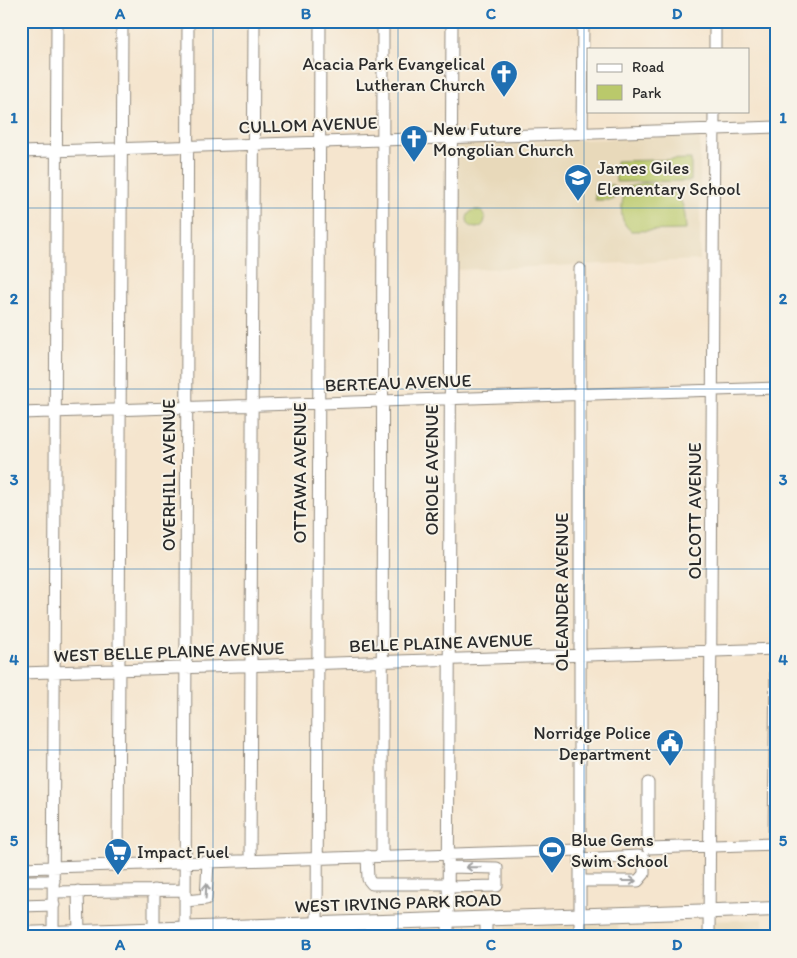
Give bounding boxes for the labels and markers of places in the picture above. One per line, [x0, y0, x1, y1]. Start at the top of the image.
place label: Acacia Park Evangelical Lutheran Church [303, 53, 485, 96]
church icon: Acacia Park Evangelical Lutheran Church [489, 59, 519, 98]
place label: New Future Mongolian Church [433, 118, 573, 161]
church icon: New Future Mongolian Church [399, 124, 429, 163]
place label: James Giles Elementary School [597, 157, 741, 200]
school or university icon: James Giles Elementary School [563, 163, 593, 202]
place label: Norridge Police Department [534, 722, 651, 765]
public building icon: Norridge Police Department [655, 728, 685, 767]
place label: Blue Gems Swim School [571, 829, 668, 872]
sports icon: Blue Gems Swim School [537, 835, 567, 874]
supermarket icon: Impact Fuel [103, 837, 133, 876]
place label: Impact Fuel [137, 841, 229, 863]

